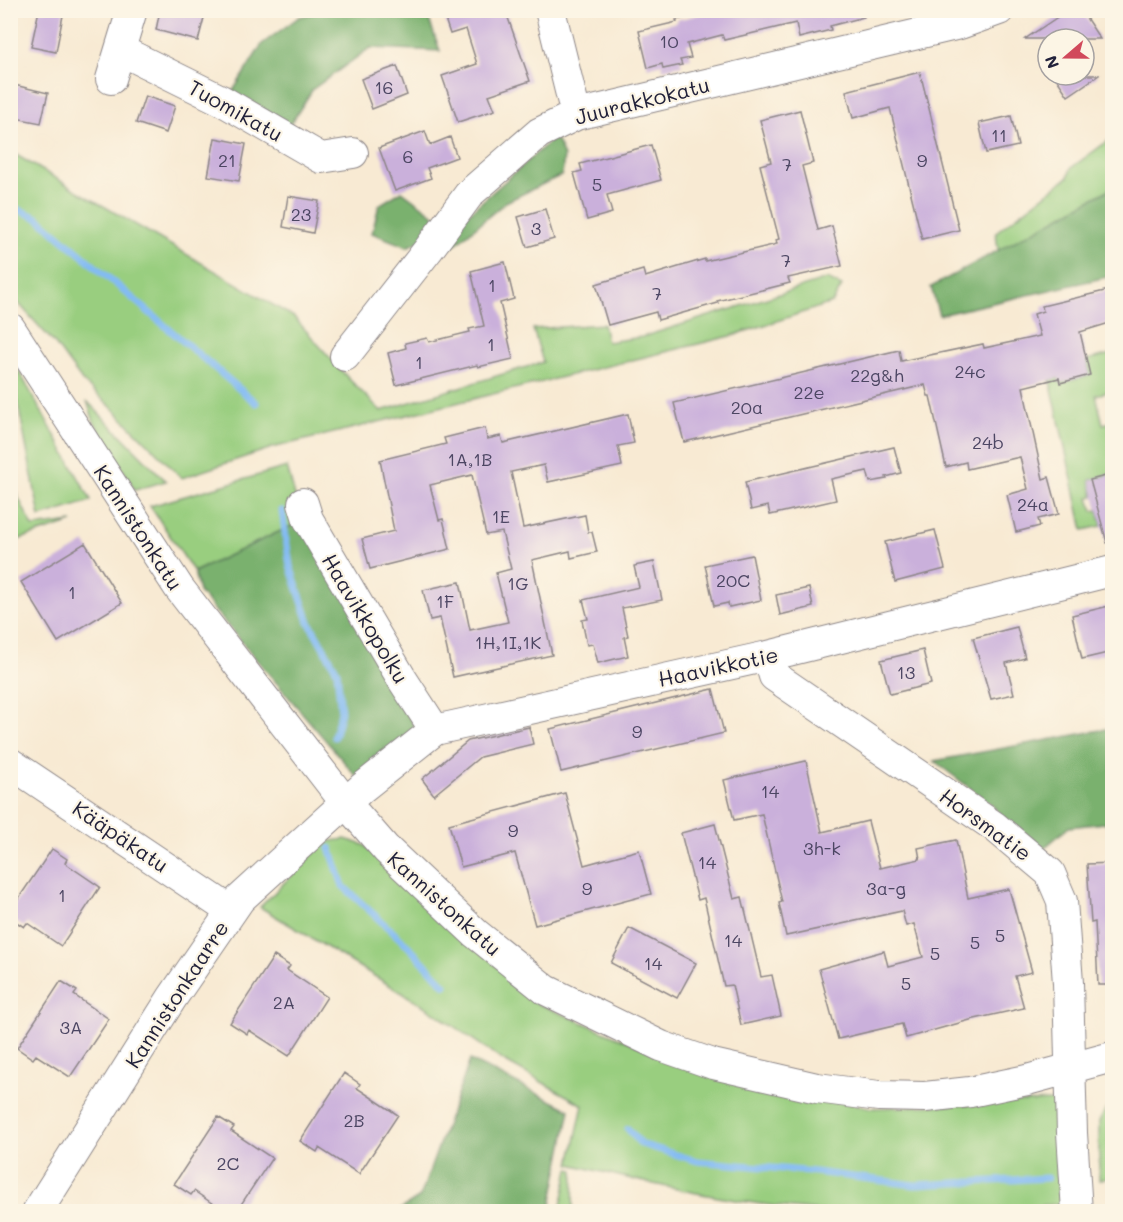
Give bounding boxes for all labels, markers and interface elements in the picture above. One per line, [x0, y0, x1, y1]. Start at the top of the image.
north arrow [1036, 27, 1096, 87]
house number: 10 [659, 29, 679, 53]
text: N [1039, 53, 1063, 72]
street label: Juurakkokatu [572, 70, 712, 130]
street label: Tuomikatu [184, 73, 288, 147]
house number: 16 [375, 75, 393, 99]
house number: 11 [991, 123, 1007, 147]
house number: 6 [403, 144, 413, 168]
house number: 21 [218, 148, 236, 172]
house number: 9 [917, 148, 928, 172]
house number: 7 [782, 152, 792, 176]
house number: 5 [592, 172, 602, 196]
house number: 23 [291, 202, 311, 226]
house number: 3 [531, 216, 541, 240]
house number: 7 [781, 248, 791, 272]
house number: 1 [488, 273, 496, 297]
house number: 7 [652, 281, 662, 305]
house number: 1 [487, 332, 495, 356]
house number: 1 [415, 350, 423, 374]
house number: 24c [954, 359, 986, 383]
house number: 22g&h [850, 363, 904, 387]
house number: 22e [793, 380, 825, 404]
house number: 20a [731, 395, 763, 419]
house number: 24b [972, 430, 1004, 454]
house number: 1A,1B [447, 447, 493, 471]
street label: Kannistonkatu [88, 459, 190, 595]
house number: 24a [1017, 492, 1049, 516]
house number: 1E [492, 504, 510, 528]
street label: Haavikkopolku [317, 548, 415, 688]
house number: 20C [716, 568, 750, 592]
house number: 1G [507, 571, 529, 595]
house number: 1 [68, 580, 76, 604]
house number: 1F [436, 589, 454, 613]
house number: 1H,1I,1K [475, 630, 541, 654]
street label: Haavikkotie [655, 640, 781, 692]
house number: 13 [897, 660, 915, 684]
house number: 9 [632, 719, 643, 743]
house number: 14 [761, 779, 780, 803]
street label: Horsmatie [935, 782, 1037, 866]
street label: Kääpäkatu [68, 794, 174, 878]
house number: 9 [508, 818, 519, 842]
house number: 3h-k [803, 836, 841, 860]
street label: Kannistonkatu [382, 845, 508, 961]
house number: 14 [698, 850, 717, 874]
house number: 9 [582, 876, 593, 900]
house number: 3a-g [866, 876, 906, 900]
house number: 1 [58, 883, 66, 907]
street label: Kannistonkaarre [118, 915, 234, 1073]
house number: 5 [995, 923, 1005, 947]
house number: 14 [724, 928, 743, 952]
house number: 5 [970, 930, 980, 954]
house number: 5 [930, 941, 940, 965]
house number: 14 [644, 951, 663, 975]
house number: 5 [901, 971, 911, 995]
house number: 2A [273, 990, 295, 1014]
house number: 3A [59, 1015, 83, 1039]
house number: 2B [343, 1108, 365, 1132]
house number: 2C [217, 1151, 240, 1175]

